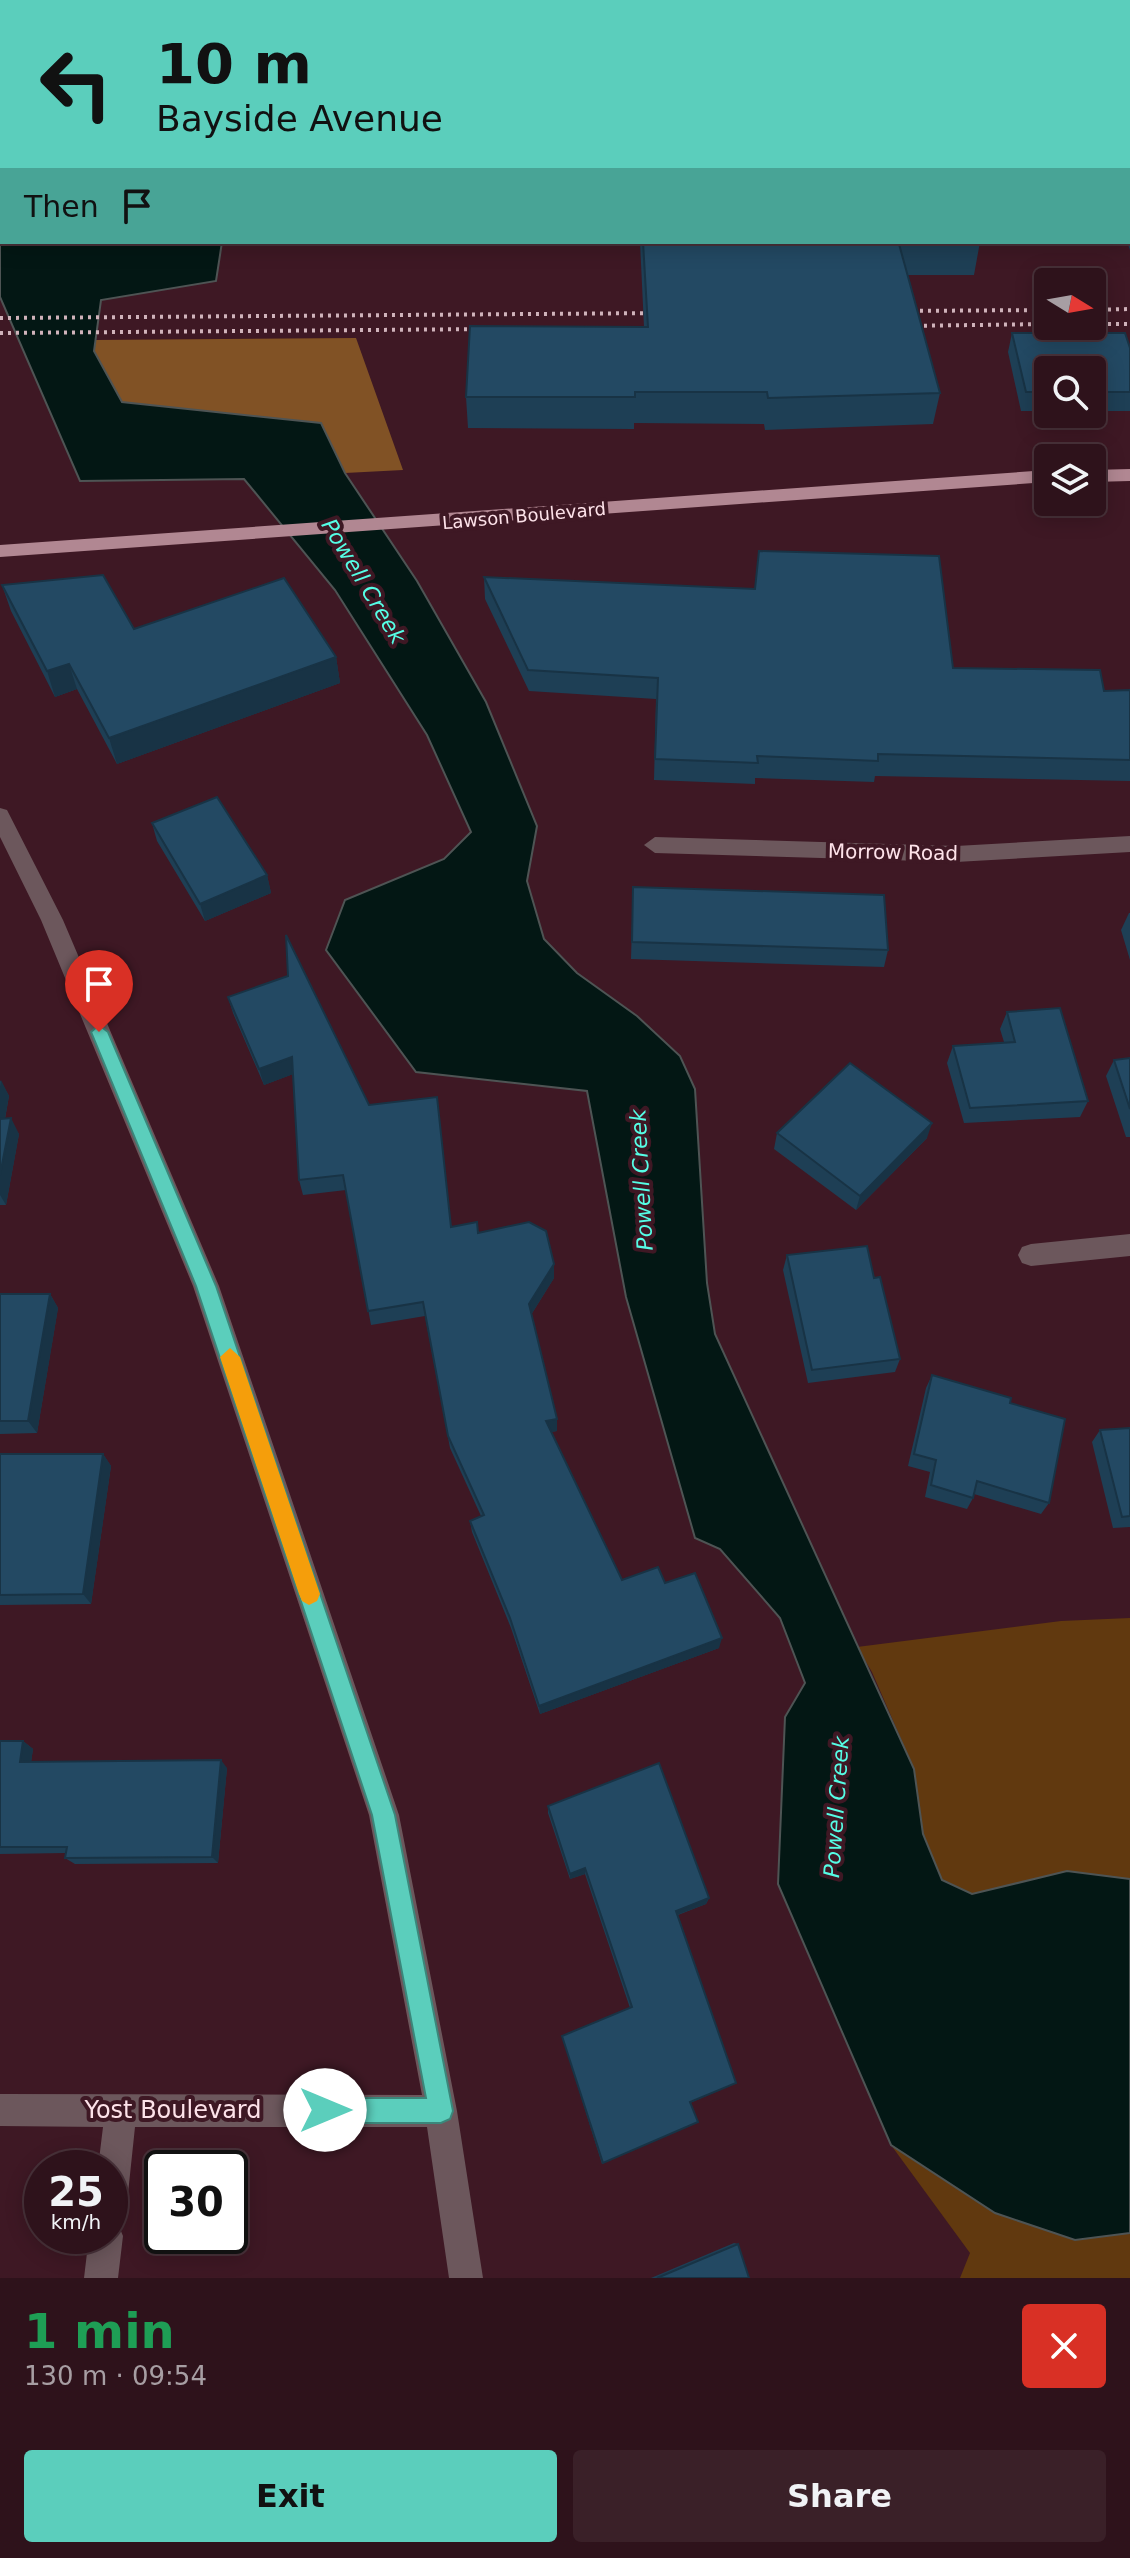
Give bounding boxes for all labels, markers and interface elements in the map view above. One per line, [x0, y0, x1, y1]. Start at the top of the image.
text: 10 m [156, 31, 312, 96]
icon: left [24, 32, 128, 136]
text: Bayside Avenue [156, 98, 443, 139]
icon: arrive [115, 184, 159, 228]
text: Then [24, 189, 99, 224]
north arrow [1034, 268, 1106, 340]
map controls [1034, 268, 1106, 516]
button: search [1034, 356, 1106, 428]
button: layers [1034, 444, 1106, 516]
street label: Lawson Boulevard [441, 498, 607, 533]
water label: Powell Creek [316, 514, 411, 649]
street label: Morrow Road [828, 839, 958, 865]
pin [65, 950, 133, 1032]
icon: arrive [77, 962, 121, 1006]
water label: Powell Creek [625, 1107, 658, 1251]
water label: Powell Creek [819, 1734, 854, 1879]
position arrow [283, 2068, 367, 2152]
street label: Yost Boulevard [83, 2096, 262, 2124]
speed limit sign: 30 [144, 2150, 248, 2254]
text: 25 [48, 2169, 104, 2215]
text: km/h [51, 2210, 101, 2234]
text: 1 min [24, 2303, 175, 2359]
button: close [1022, 2304, 1106, 2388]
text: 130 m · 09:54 [24, 2361, 207, 2391]
button: Exit [24, 2450, 557, 2542]
button: Share [573, 2450, 1106, 2542]

